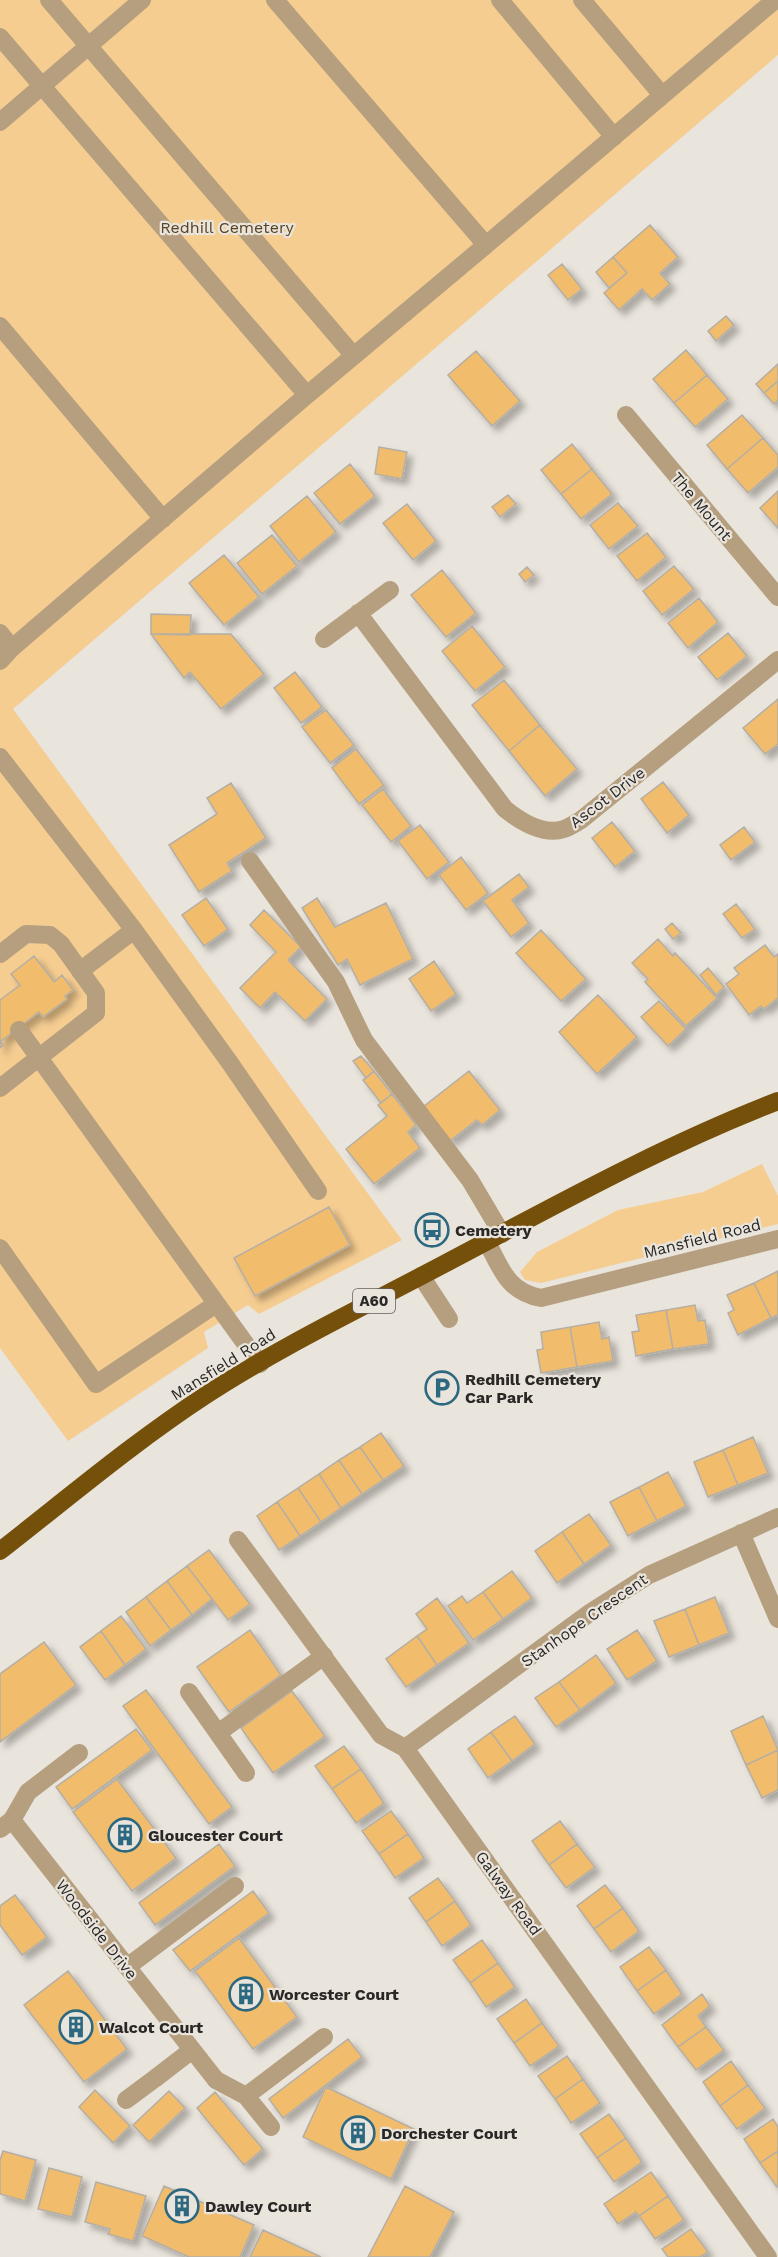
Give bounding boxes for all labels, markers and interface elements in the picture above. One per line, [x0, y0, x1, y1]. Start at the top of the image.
park label: Redhill Cemetery [160, 218, 295, 237]
street label: The Mount [668, 468, 736, 545]
street label: Ascot Drive [566, 763, 649, 832]
bus stop icon: Cemetery [414, 1212, 450, 1248]
street label: Mansfield Road [642, 1215, 763, 1262]
place label: Cemetery [455, 1221, 533, 1240]
road number: A60 [353, 1289, 395, 1313]
street label: Mansfield Road [167, 1325, 279, 1404]
parking icon: Redhill Cemetery Car Park [424, 1370, 460, 1406]
place label: Redhill Cemetery Car Park [465, 1370, 602, 1407]
street label: Stanhope Crescent [518, 1570, 651, 1671]
building icon: Gloucester Court [107, 1817, 143, 1853]
place label: Gloucester Court [148, 1826, 283, 1845]
street label: Galway Road [472, 1847, 546, 1939]
street label: Woodside Drive [52, 1876, 141, 1983]
building icon: Worcester Court [228, 1976, 264, 2012]
place label: Worcester Court [269, 1985, 399, 2004]
building icon: Walcot Court [58, 2009, 94, 2045]
place label: Walcot Court [99, 2018, 203, 2037]
building icon: Dorchester Court [340, 2115, 376, 2151]
place label: Dorchester Court [381, 2124, 517, 2143]
building icon: Dawley Court [164, 2188, 200, 2224]
place label: Dawley Court [205, 2197, 311, 2216]

